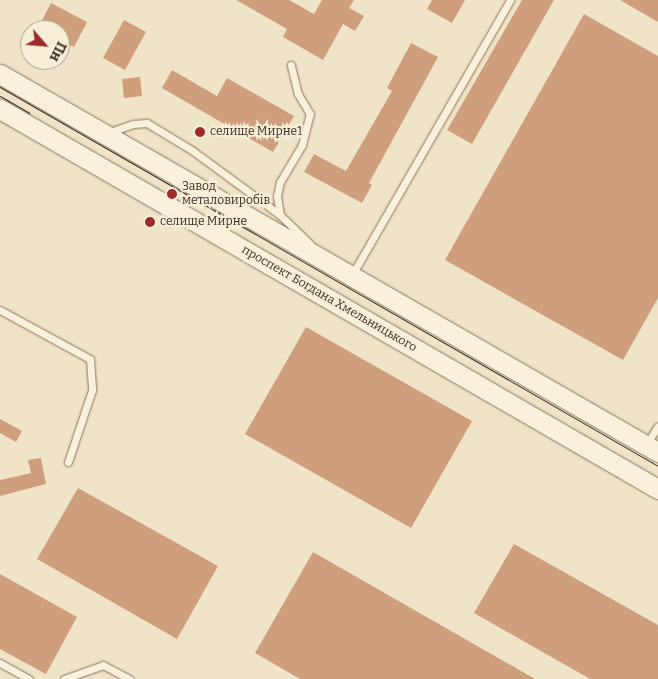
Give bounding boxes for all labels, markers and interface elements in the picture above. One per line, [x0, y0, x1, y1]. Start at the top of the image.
north arrow [20, 20, 70, 70]
text: Пн [46, 39, 70, 64]
place label: селище Мирне1 [210, 125, 302, 139]
marker: селище Мирне1 [194, 126, 206, 138]
place label: Завод металовиробів [182, 180, 270, 208]
marker: Завод металовиробів [166, 188, 178, 200]
place label: селище Мирне [160, 215, 247, 229]
marker: селище Мирне [144, 216, 156, 228]
street label: проспект Богдана Хмельницького [239, 243, 419, 355]

